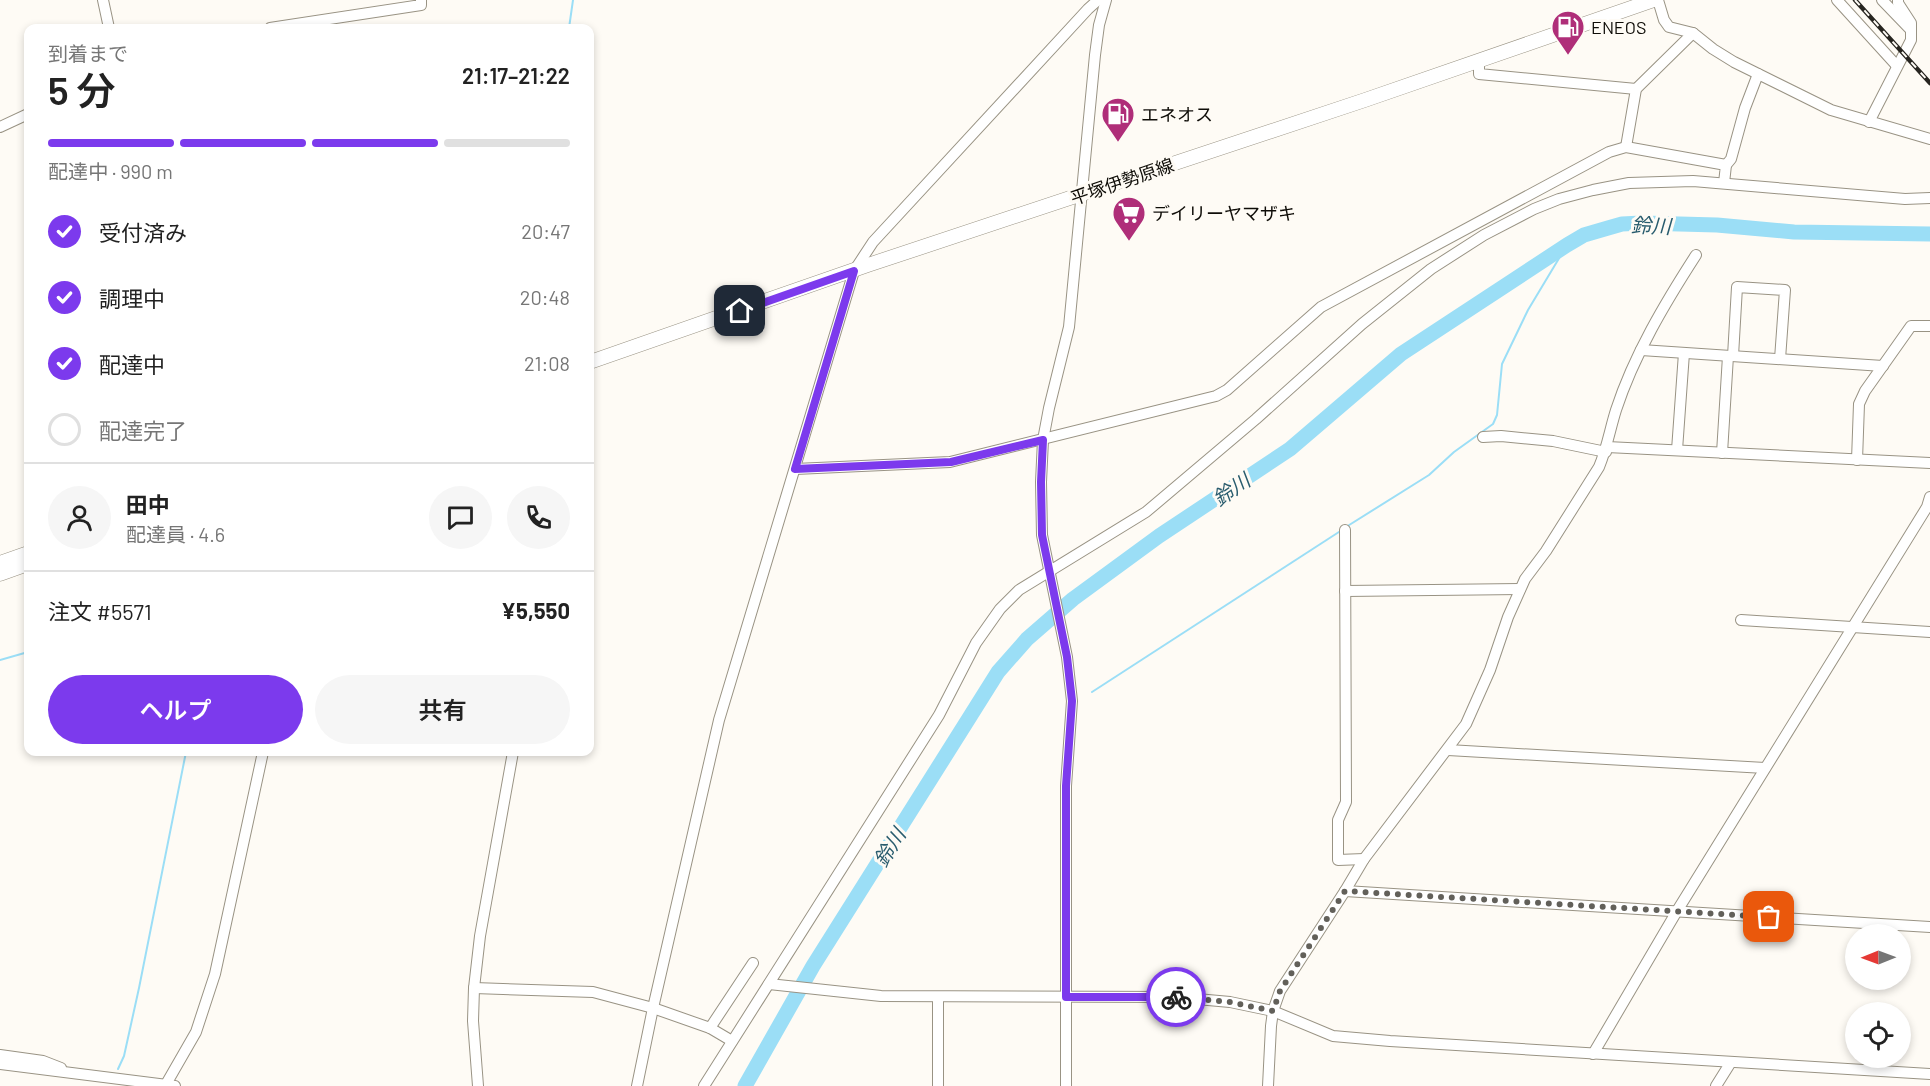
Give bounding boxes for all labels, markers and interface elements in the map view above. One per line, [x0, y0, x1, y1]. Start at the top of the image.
fuel station icon: ENEOS [1550, 9, 1586, 56]
place label: ENEOS [1591, 16, 1646, 38]
text: 到着まで [48, 41, 128, 65]
text: 21:17–21:22 [462, 62, 570, 88]
text: 5 分 [48, 66, 115, 113]
fuel station icon: エネオス [1100, 96, 1136, 143]
place label: エネオス [1141, 103, 1213, 125]
street label: 平塚伊勢原線 [1067, 153, 1177, 209]
text: 配達中 · 990 m [48, 159, 173, 183]
supermarket icon: デイリーヤマザキ [1111, 195, 1147, 242]
place label: デイリーヤマザキ [1152, 202, 1296, 224]
water label: 鈴川 [1631, 212, 1673, 238]
icon: check [48, 215, 81, 248]
text: 受付済み [99, 219, 187, 245]
text: 20:47 [521, 219, 570, 243]
icon: check [48, 281, 81, 314]
text: 調理中 [99, 285, 165, 311]
text: 20:48 [520, 285, 570, 309]
pin [714, 285, 765, 336]
icon: home [723, 294, 756, 327]
icon: check [48, 347, 81, 380]
text: 配達中 [99, 351, 165, 377]
text: 21:08 [524, 351, 570, 375]
text: 配達完了 [99, 417, 187, 443]
water label: 鈴川 [1208, 467, 1256, 510]
button: person [48, 486, 111, 549]
button: chat [429, 486, 492, 549]
button: phone [507, 486, 570, 549]
text: 田中 [126, 491, 170, 517]
text: 配達員 · 4.6 [126, 522, 225, 546]
text: ¥5,550 [501, 597, 570, 623]
text: 注文 #5571 [48, 598, 152, 624]
button: ヘルプ [48, 675, 303, 744]
button: 共有 [315, 675, 570, 744]
water label: 鈴川 [868, 822, 911, 870]
pin [1743, 891, 1794, 942]
icon: bag [1752, 900, 1785, 933]
north arrow [1845, 924, 1911, 990]
map controls [1845, 924, 1911, 1068]
courier [1146, 967, 1206, 1027]
icon: bike [1160, 981, 1193, 1014]
button: locate [1845, 1002, 1911, 1068]

